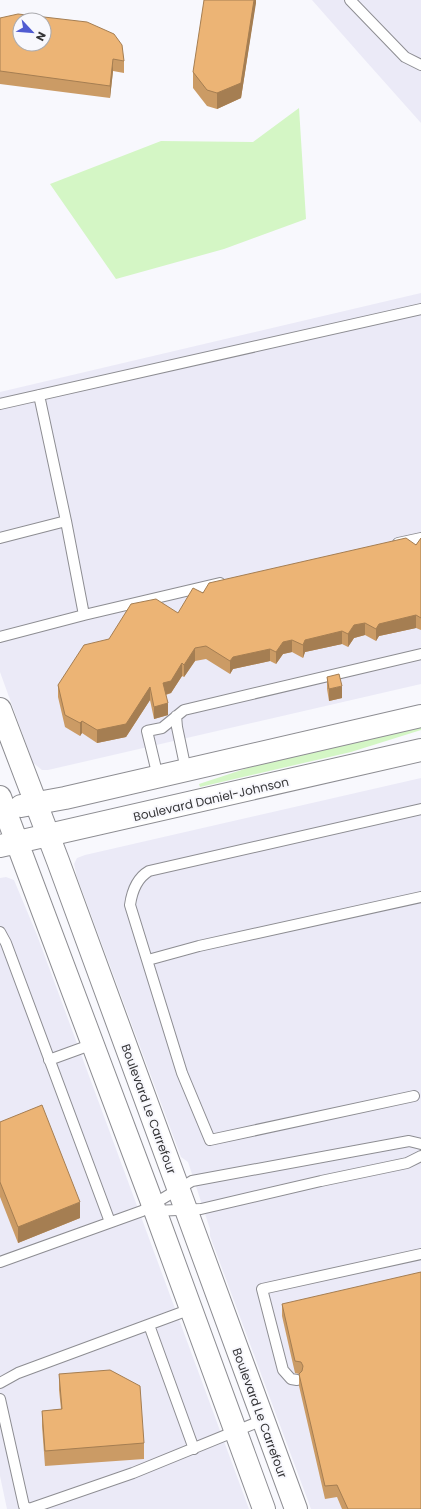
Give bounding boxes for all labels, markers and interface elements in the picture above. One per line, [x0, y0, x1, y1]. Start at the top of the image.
north arrow [12, 12, 52, 52]
text: N [32, 29, 50, 44]
street label: Boulevard Daniel-Johnson [132, 773, 290, 825]
street label: Boulevard Le Carrefour [118, 1042, 181, 1177]
street label: Boulevard Le Carrefour [229, 1346, 292, 1481]

